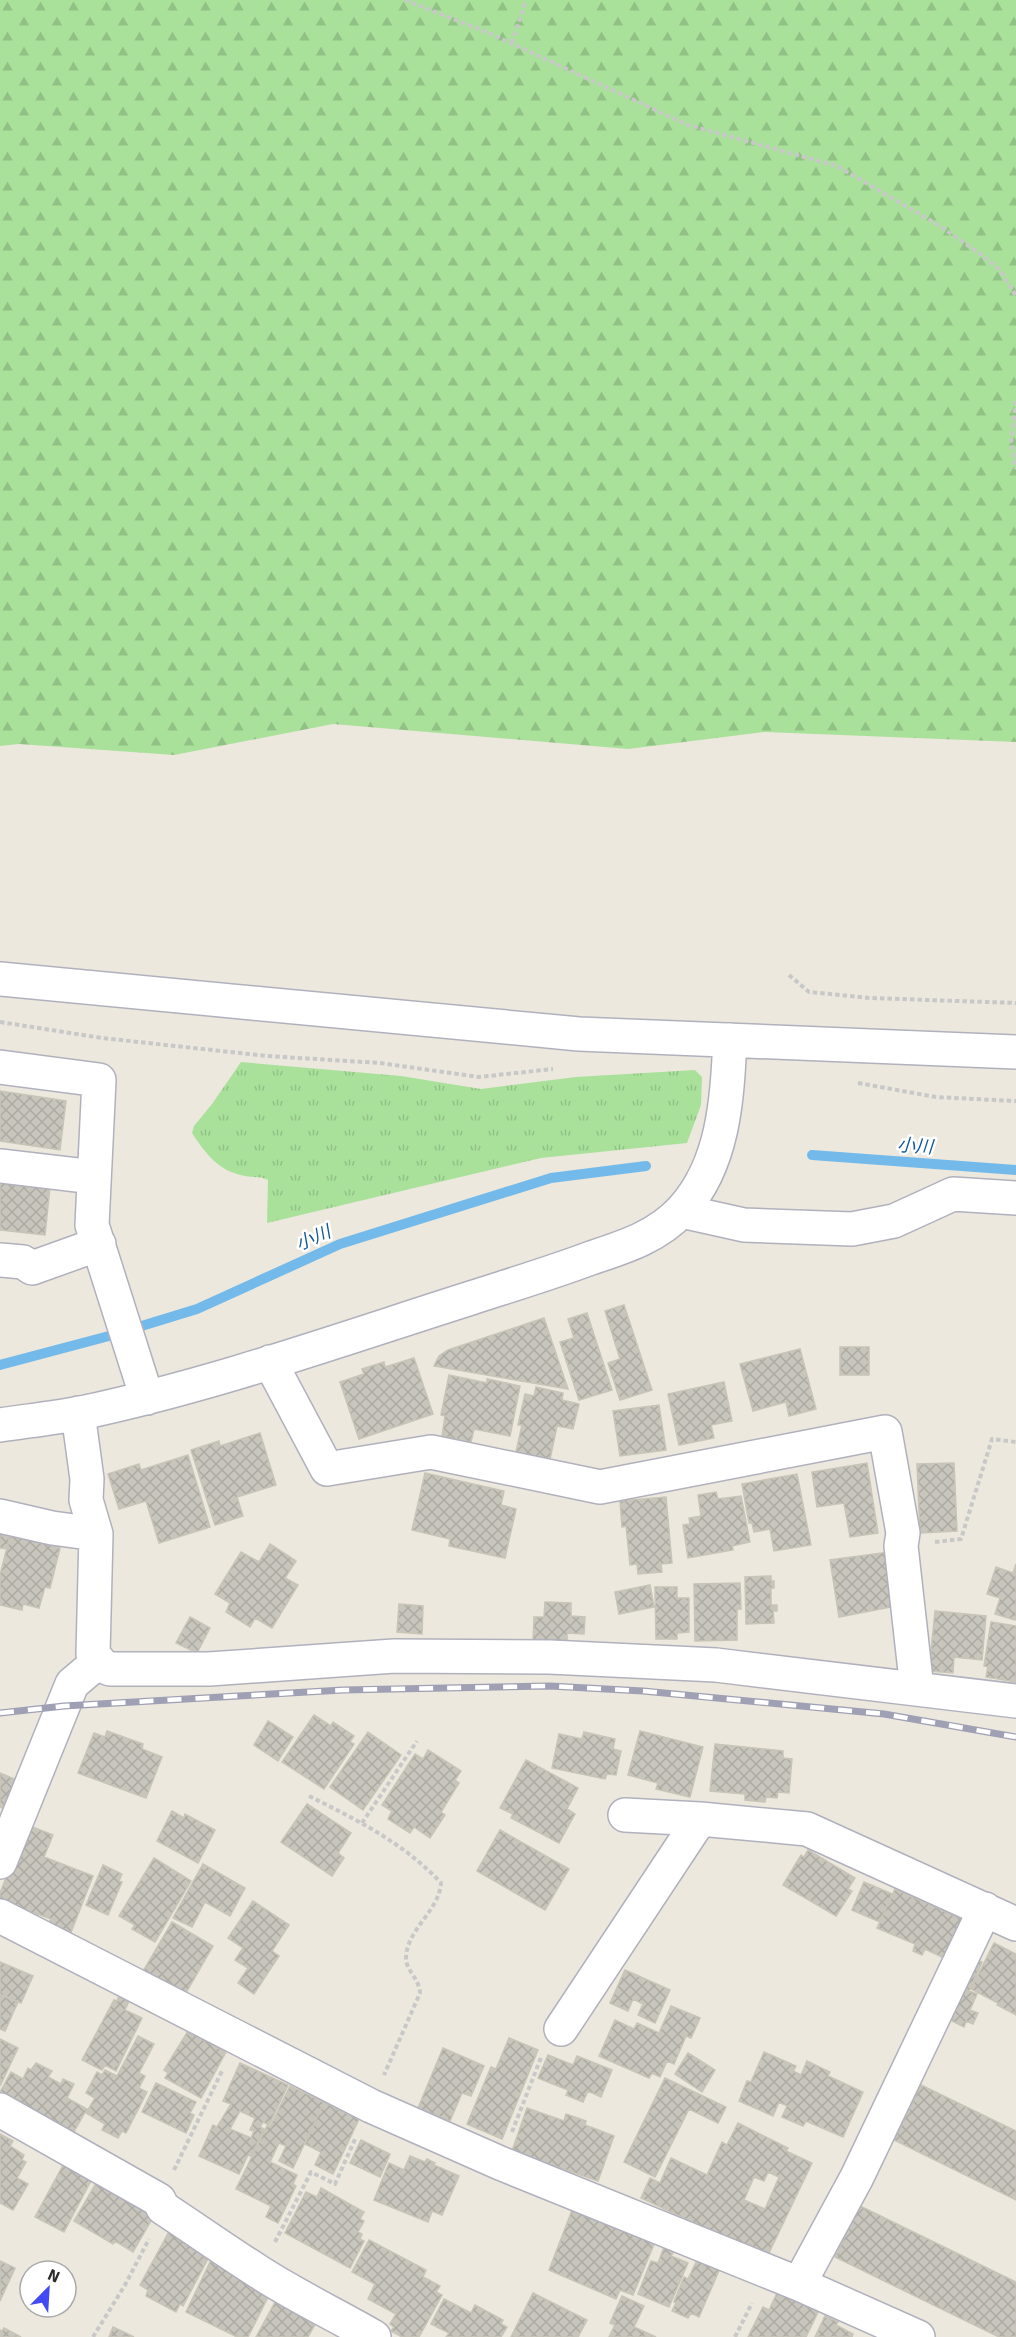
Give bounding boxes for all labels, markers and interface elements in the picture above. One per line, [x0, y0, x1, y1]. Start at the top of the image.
water label: 小川 [896, 1134, 936, 1158]
water label: 小川 [292, 1220, 336, 1255]
north arrow [18, 2259, 78, 2319]
text: N [45, 2265, 63, 2288]

